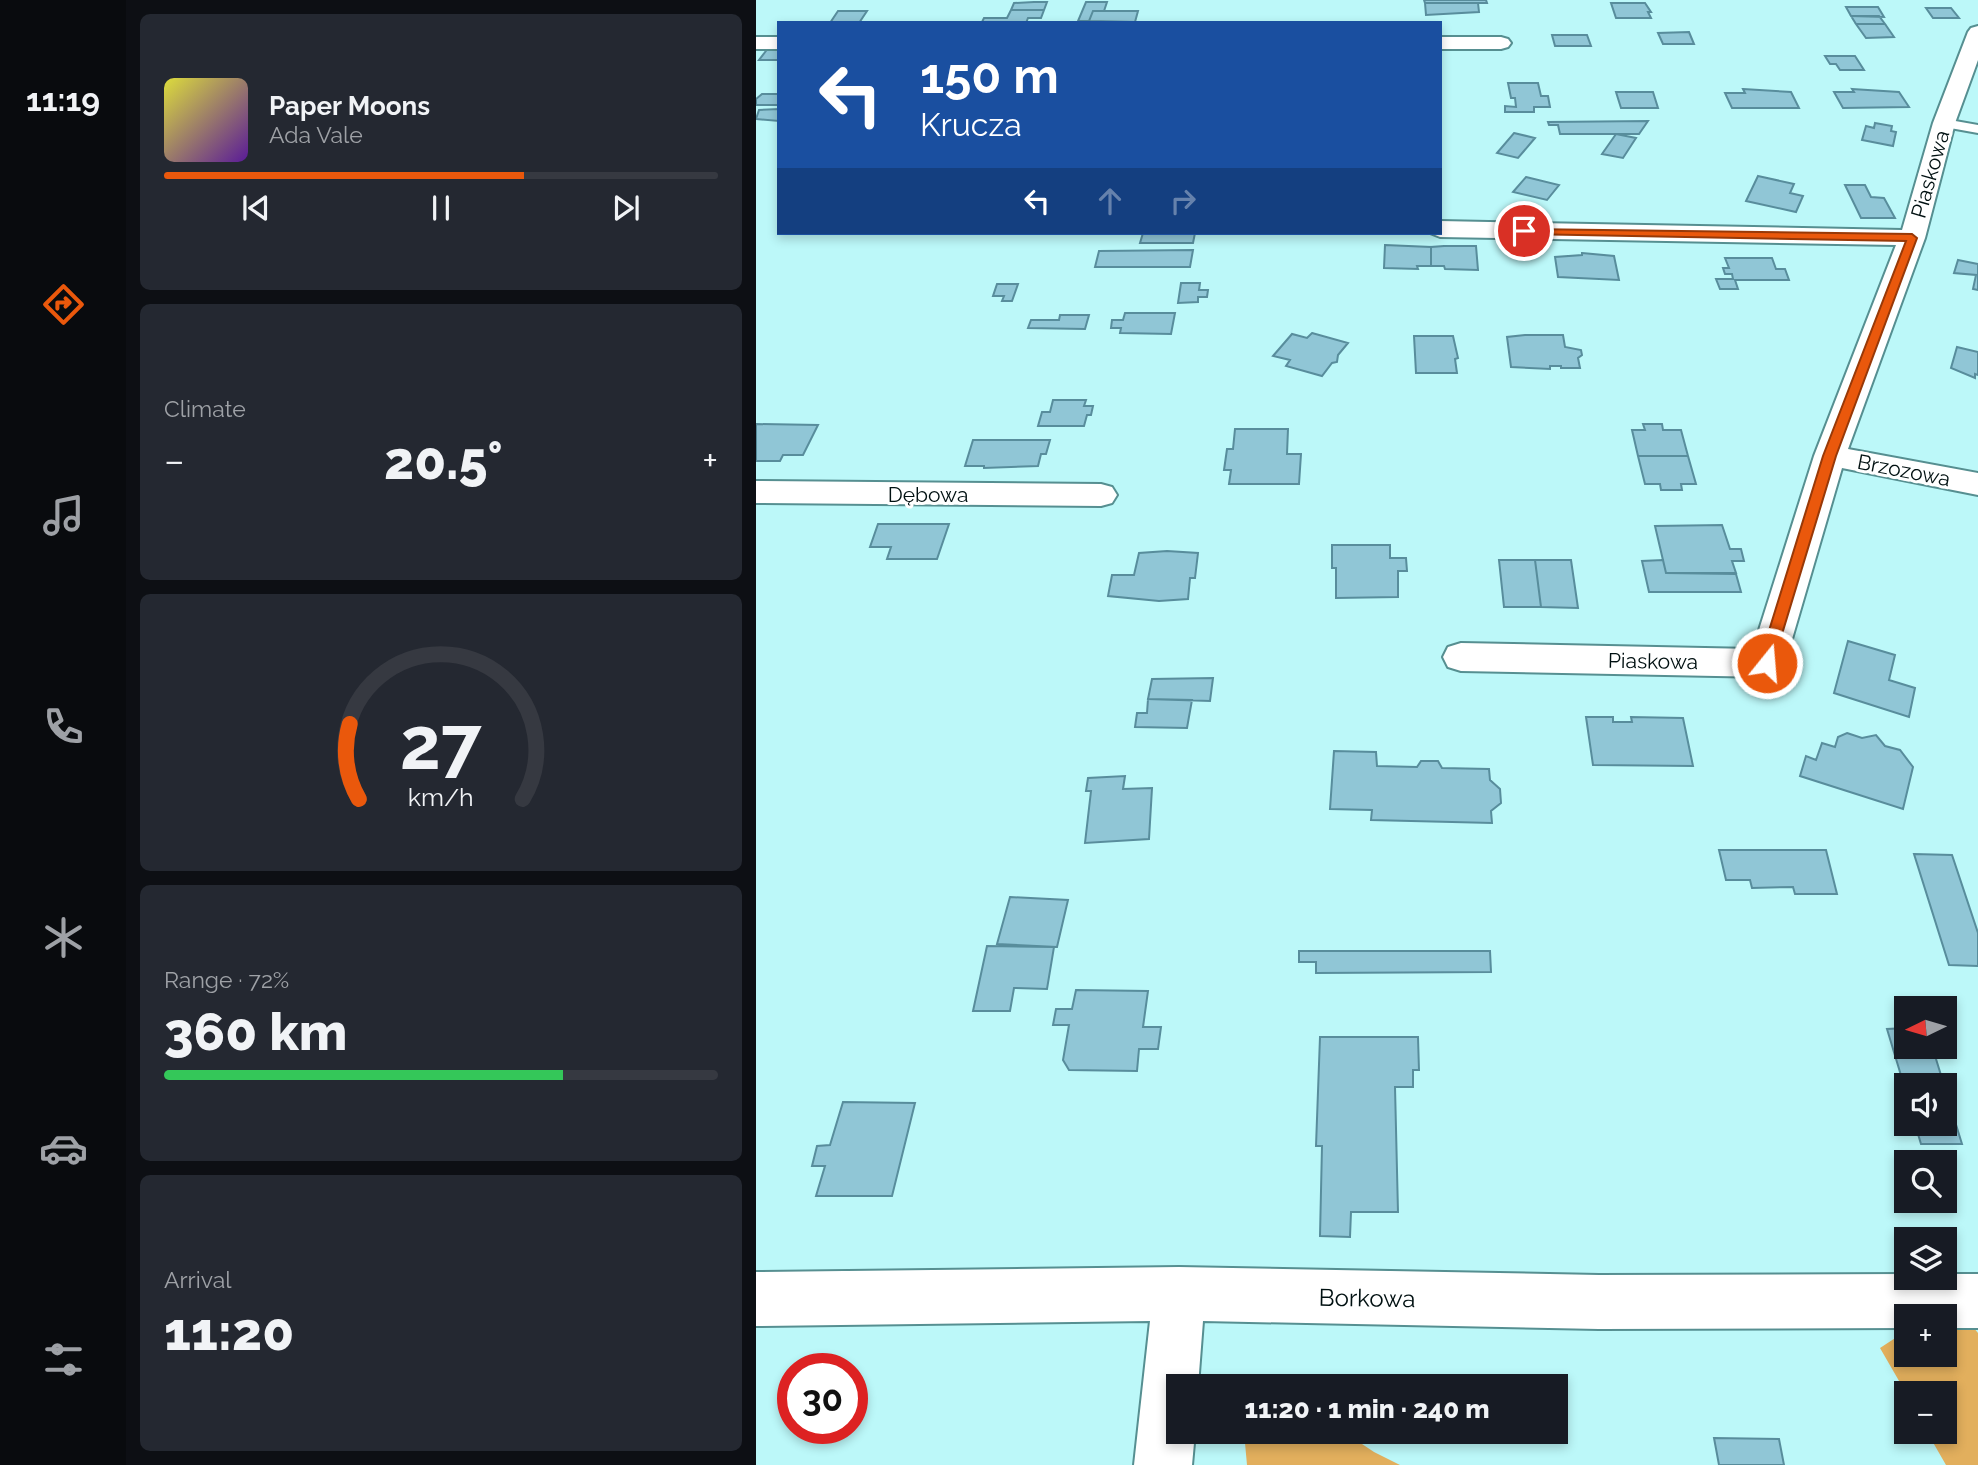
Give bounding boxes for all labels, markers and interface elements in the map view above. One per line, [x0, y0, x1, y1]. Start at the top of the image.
text: 150 m [920, 47, 1059, 104]
icon: left [805, 49, 896, 140]
text: 11:19 [26, 81, 100, 118]
text: Paper Moons [269, 91, 430, 121]
text: Krucza [920, 106, 1022, 143]
text: Ada Vale [269, 121, 363, 148]
street label: Piaskowa [1906, 127, 1954, 221]
icon: left [1018, 182, 1056, 220]
icon: ahead [1091, 182, 1129, 220]
icon: right [1164, 182, 1202, 220]
icon: previous [237, 189, 275, 227]
icon: pause [422, 189, 460, 227]
icon: next [607, 189, 645, 227]
pin [1494, 201, 1554, 261]
icon: arrive [1505, 212, 1543, 250]
icon: directions [39, 280, 88, 329]
text: Climate [164, 395, 246, 422]
text: 20.5° [384, 430, 503, 491]
text: − [164, 438, 184, 483]
text: + [702, 438, 718, 483]
street label: Brzozowa [1855, 449, 1953, 491]
street label: Dębowa [888, 482, 968, 507]
icon: music [39, 491, 88, 540]
position arrow [1730, 626, 1804, 700]
street label: Piaskowa [1608, 648, 1698, 674]
text: 27 [400, 701, 482, 786]
icon: phone [39, 702, 88, 751]
text: km/h [408, 781, 474, 811]
icon: climate [39, 913, 88, 962]
text: Range · 72% [164, 966, 289, 993]
north arrow [1894, 996, 1956, 1059]
map controls [1894, 996, 1957, 1444]
text: 360 km [164, 1001, 347, 1062]
button: sound [1894, 1073, 1957, 1136]
icon: car [39, 1124, 88, 1173]
button: search [1894, 1150, 1957, 1213]
button: layers [1894, 1227, 1957, 1290]
text: Arrival [164, 1266, 231, 1293]
street label: Borkowa [1318, 1283, 1416, 1313]
text: 11:20 [164, 1301, 294, 1362]
button: + [1894, 1304, 1957, 1367]
icon: filters [39, 1335, 88, 1384]
speed limit sign: 30 [777, 1353, 868, 1444]
button: − [1894, 1381, 1957, 1444]
text: 11:20 · 1 min · 240 m [1245, 1394, 1489, 1424]

